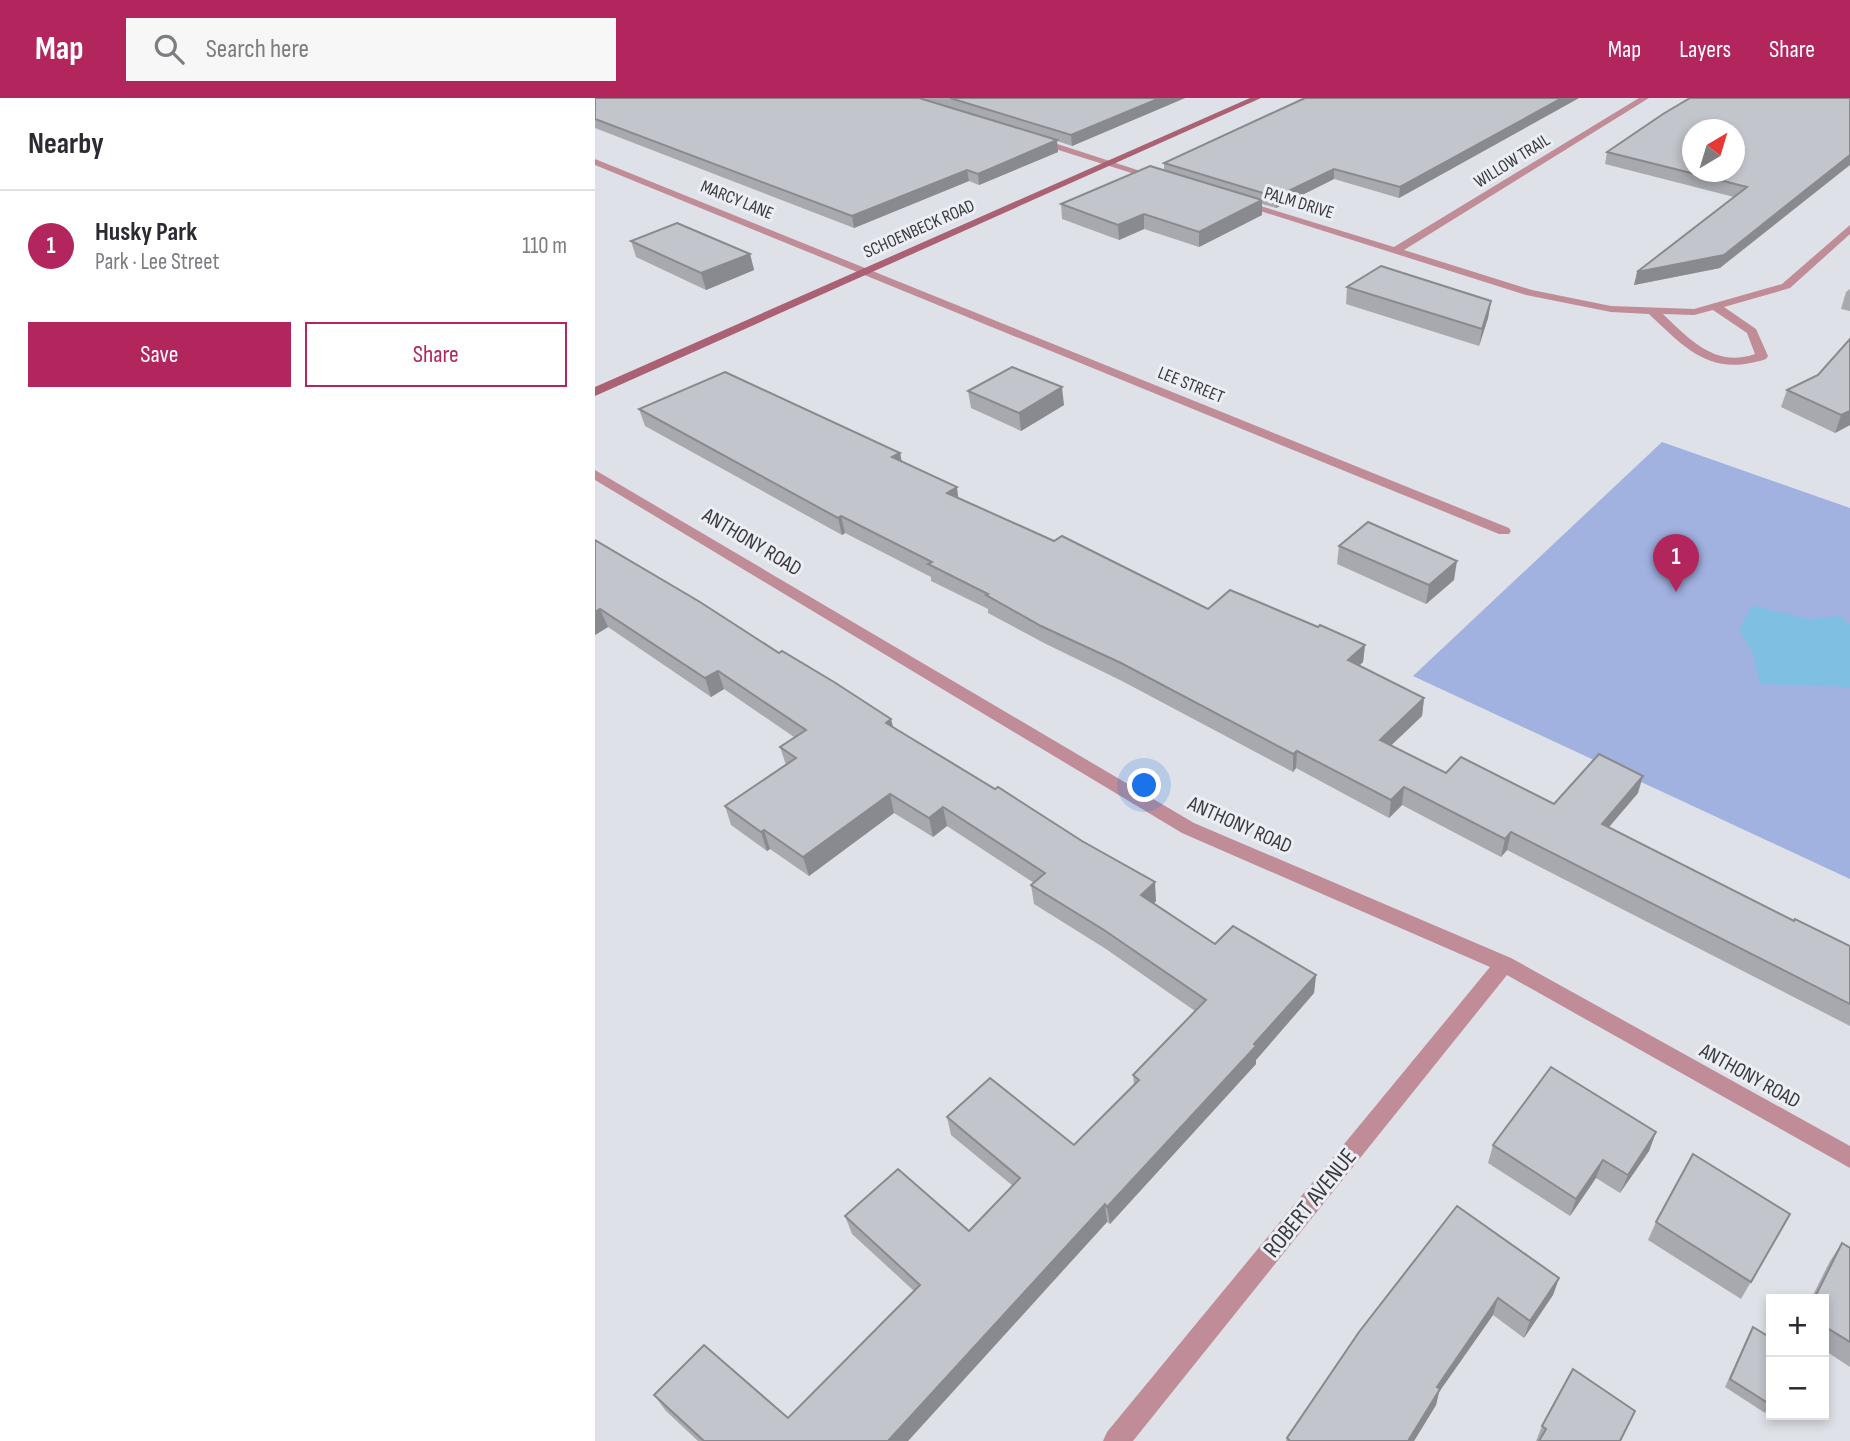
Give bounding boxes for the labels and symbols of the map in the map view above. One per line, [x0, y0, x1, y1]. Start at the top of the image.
north arrow [1682, 119, 1745, 182]
street label: WILLOW TRAIL [1470, 129, 1554, 192]
street label: MARCY LANE [698, 176, 776, 224]
street label: PALM DRIVE [1262, 183, 1336, 223]
street label: SCHOENBECK ROAD [860, 195, 978, 263]
street label: LEE STREET [1155, 362, 1227, 408]
street label: ANTHONY ROAD [697, 502, 806, 581]
pin: 1 [1653, 534, 1699, 592]
your location [1127, 768, 1161, 802]
street label: ANTHONY ROAD [1183, 791, 1296, 859]
street label: ANTHONY ROAD [1694, 1038, 1805, 1114]
street label: ROBERT AVENUE [1257, 1143, 1363, 1263]

